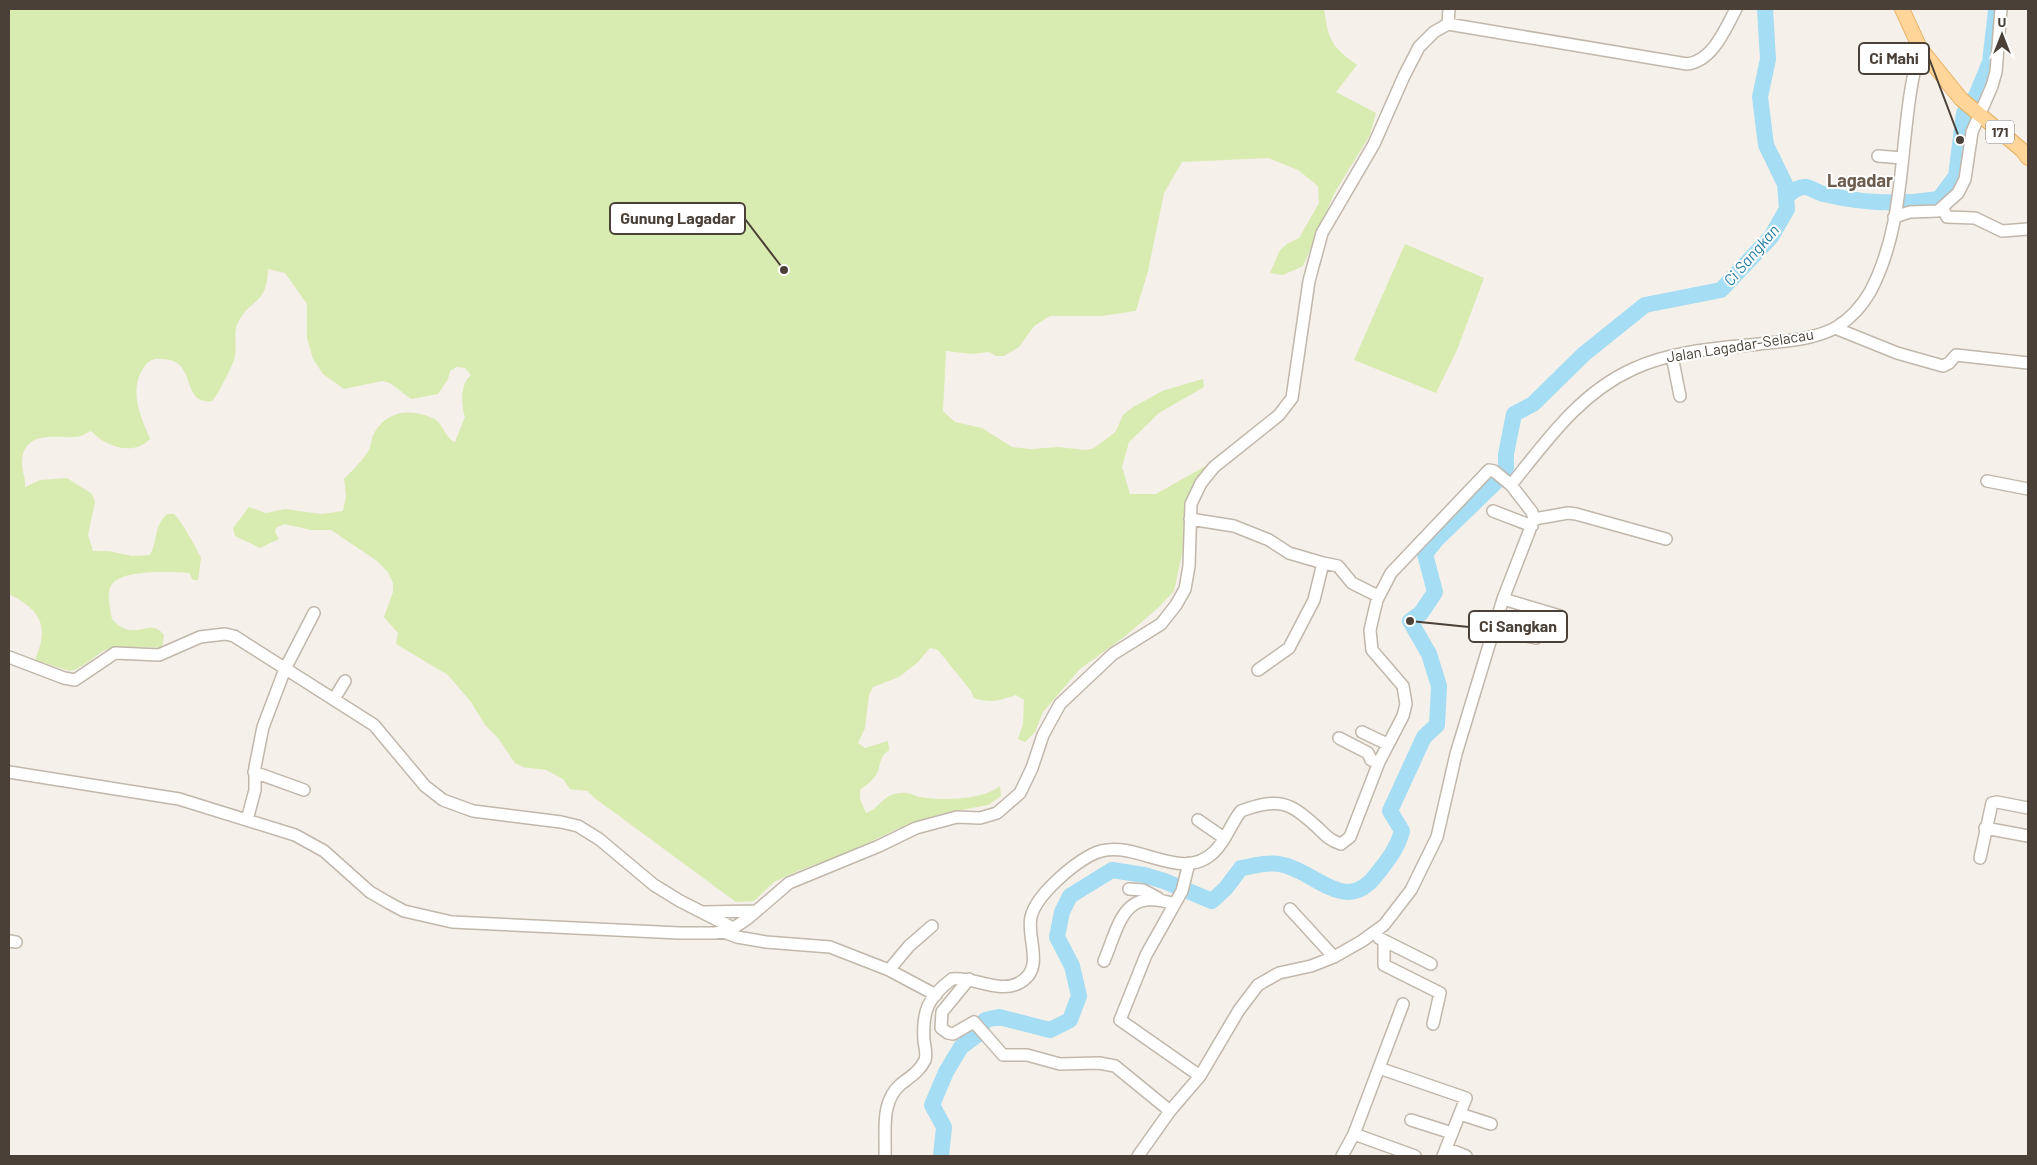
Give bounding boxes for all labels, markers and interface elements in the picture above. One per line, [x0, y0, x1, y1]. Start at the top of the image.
north arrow [1977, 10, 2027, 60]
text: U [1998, 13, 2007, 30]
callout: Ci Mahi [1859, 43, 1929, 74]
text: Ci Mahi [1869, 48, 1919, 67]
road number: 171 [1986, 120, 2014, 144]
district label: Lagadar [1827, 169, 1893, 191]
callout: Gunung Lagadar [610, 203, 745, 234]
text: Gunung Lagadar [620, 208, 736, 227]
water label: Ci Sangkan [1719, 220, 1782, 289]
street label: Jalan Lagadar-Selacau [1665, 324, 1815, 366]
callout: Ci Sangkan [1469, 611, 1567, 642]
text: Ci Sangkan [1479, 616, 1557, 635]

